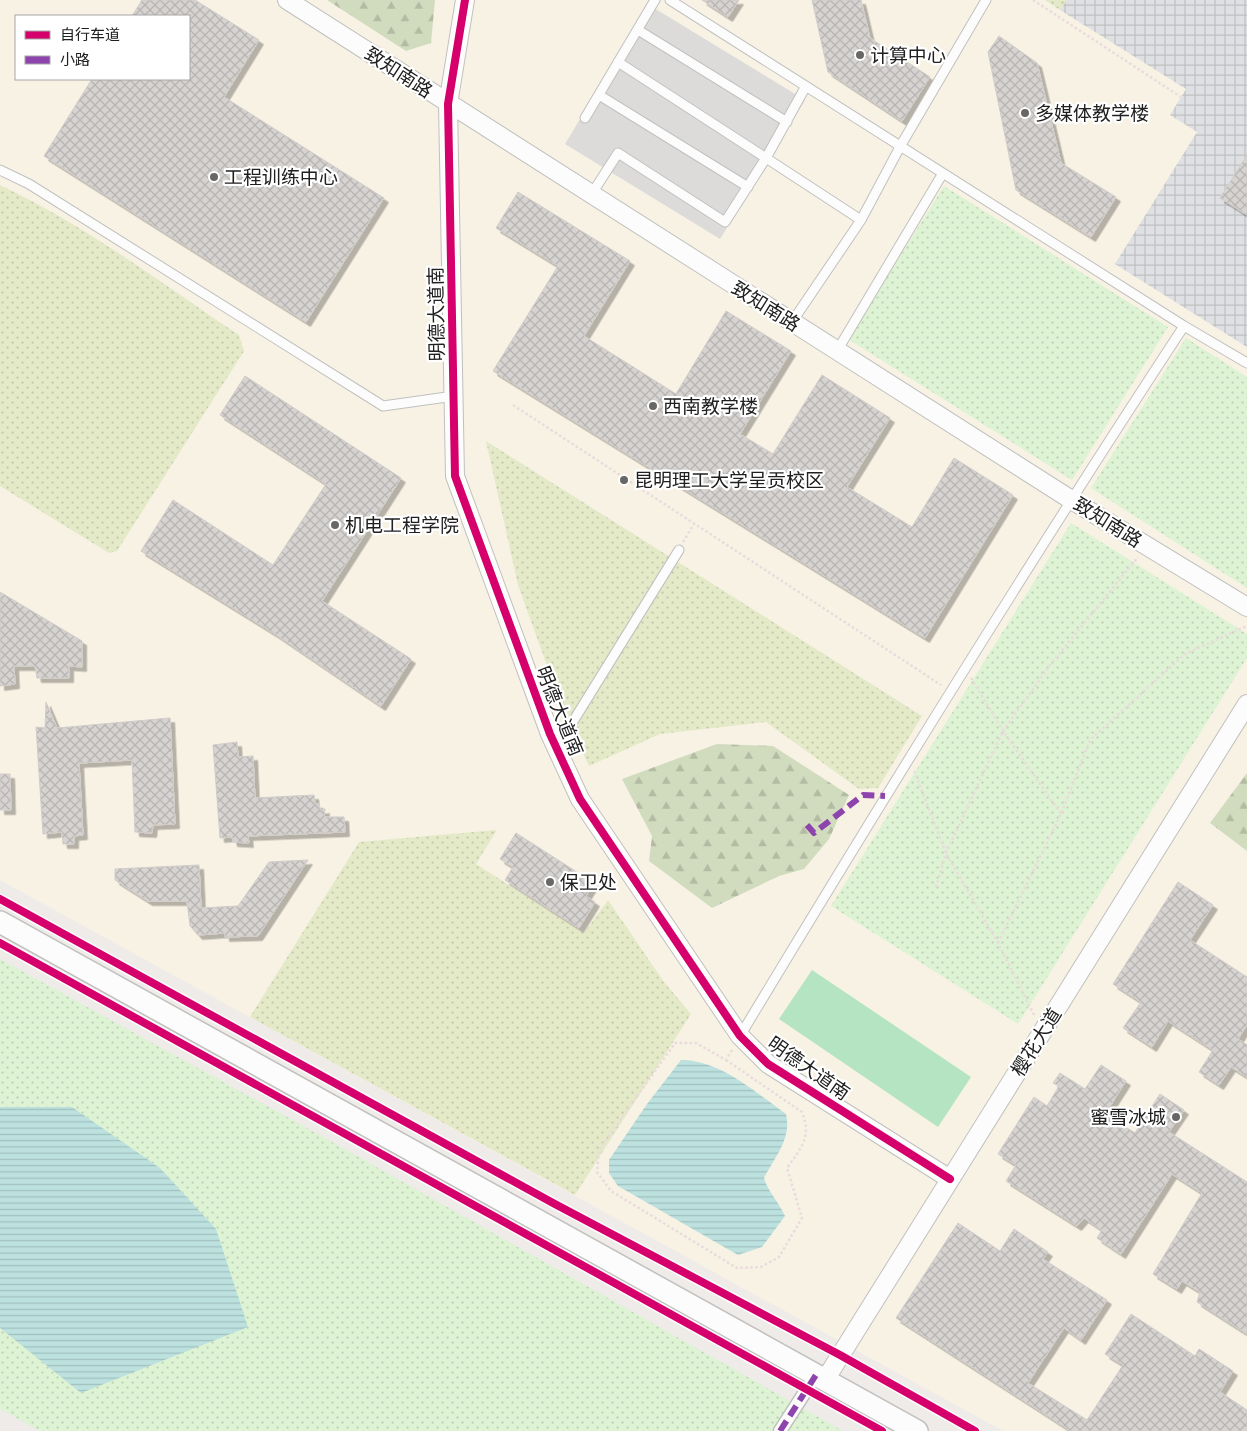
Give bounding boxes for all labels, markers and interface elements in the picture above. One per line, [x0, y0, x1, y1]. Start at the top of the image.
legend [15, 15, 190, 80]
text: 自行车道 [60, 25, 120, 43]
street label: 致知南路 [361, 41, 437, 102]
place label: 计算中心 [870, 43, 946, 66]
marker: 计算中心 [854, 49, 866, 61]
text: 小路 [60, 50, 90, 68]
place label: 多媒体教学楼 [1035, 101, 1149, 124]
marker: 多媒体教学楼 [1019, 107, 1031, 119]
place label: 工程训练中心 [224, 165, 338, 188]
marker: 工程训练中心 [208, 171, 220, 183]
street label: 明德大道南 [423, 266, 448, 362]
street label: 致知南路 [728, 276, 805, 335]
place label: 西南教学楼 [663, 394, 758, 417]
marker: 西南教学楼 [647, 400, 659, 412]
place label: 昆明理工大学呈贡校区 [634, 468, 824, 491]
marker: 昆明理工大学呈贡校区 [618, 474, 630, 486]
street label: 致知南路 [1070, 492, 1147, 551]
place label: 机电工程学院 [345, 513, 459, 536]
marker: 机电工程学院 [329, 519, 341, 531]
street label: 明德大道南 [532, 662, 589, 759]
place label: 保卫处 [560, 870, 617, 893]
marker: 保卫处 [544, 876, 556, 888]
street label: 樱花大道 [1006, 1003, 1065, 1080]
street label: 明德大道南 [764, 1031, 855, 1104]
place label: 蜜雪冰城 [1090, 1105, 1166, 1128]
marker: 蜜雪冰城 [1170, 1111, 1182, 1123]

